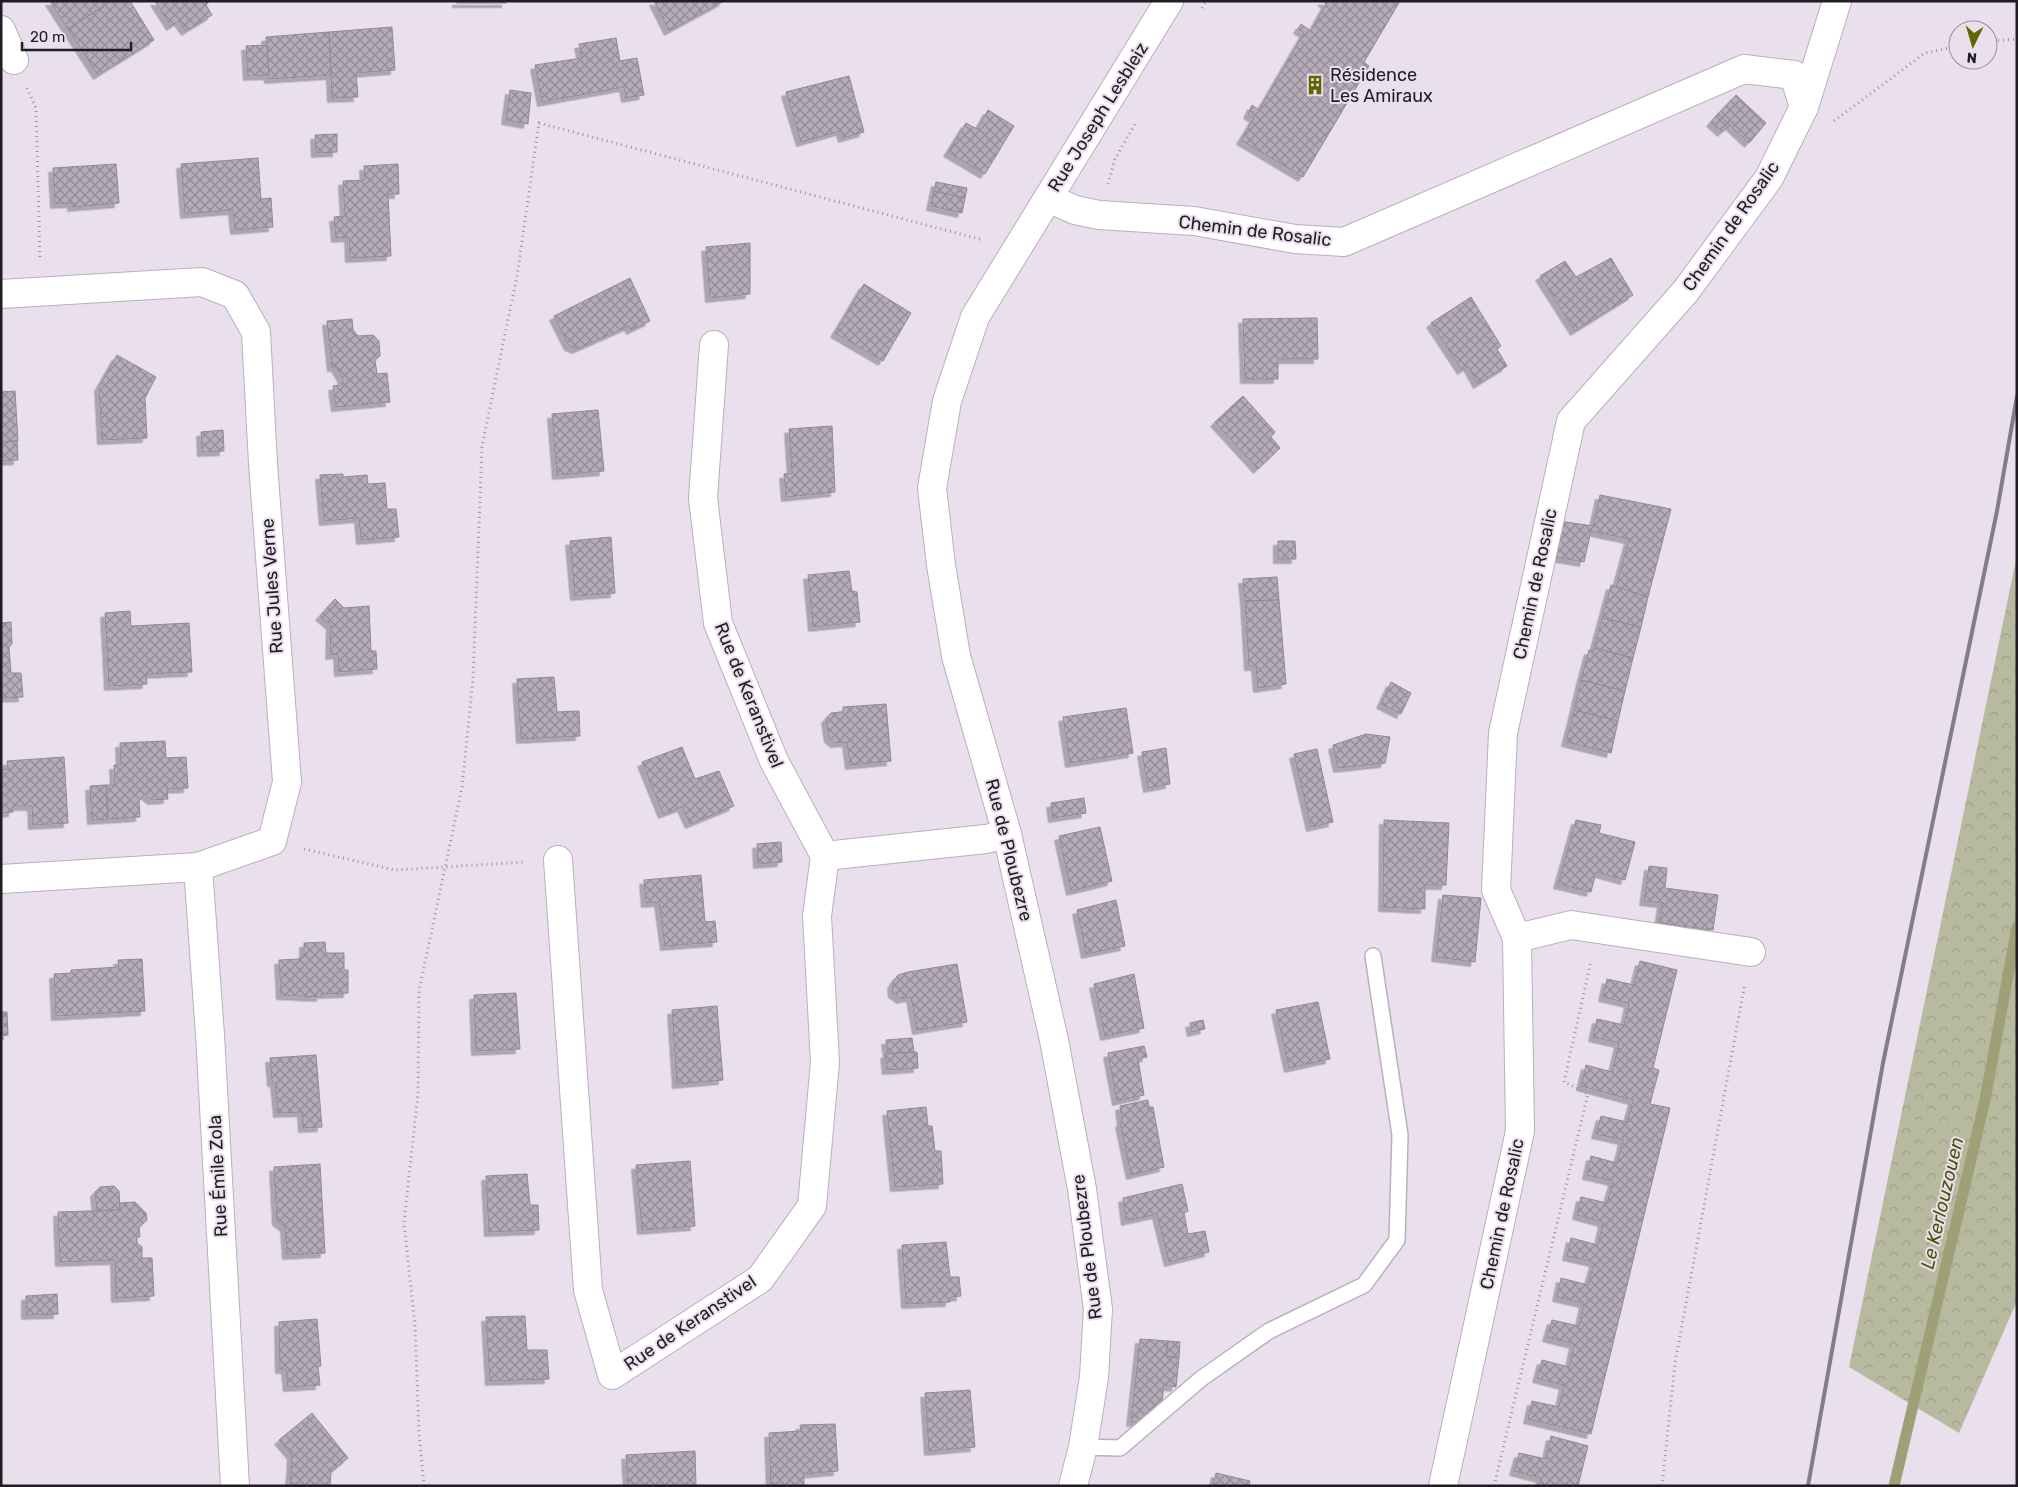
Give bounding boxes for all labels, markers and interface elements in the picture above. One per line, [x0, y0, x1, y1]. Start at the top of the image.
scale bar [22, 20, 131, 52]
north arrow [1948, 20, 1998, 70]
text: 20 m [30, 28, 65, 46]
street label: Rue Joseph Lesbleiz [1043, 38, 1153, 196]
text: N [1966, 49, 1978, 66]
place label: Résidence Les Amiraux [1330, 64, 1433, 107]
building icon: Résidence Les Amiraux [1304, 74, 1326, 96]
street label: Chemin de Rosalic [1678, 157, 1784, 295]
street label: Chemin de Rosalic [1177, 211, 1333, 251]
street label: Chemin de Rosalic [1508, 506, 1562, 661]
street label: Rue Jules Verne [256, 518, 288, 654]
street label: Rue de Keranstivel [710, 619, 788, 771]
street label: Rue de Ploubezre [981, 776, 1037, 924]
street label: Rue Émile Zola [204, 1114, 232, 1238]
water label: Le Kerlouzouen [1916, 1135, 1968, 1271]
street label: Chemin de Rosalic [1475, 1136, 1529, 1291]
street label: Rue de Ploubezre [1067, 1173, 1107, 1321]
street label: Rue de Keranstivel [620, 1271, 760, 1375]

